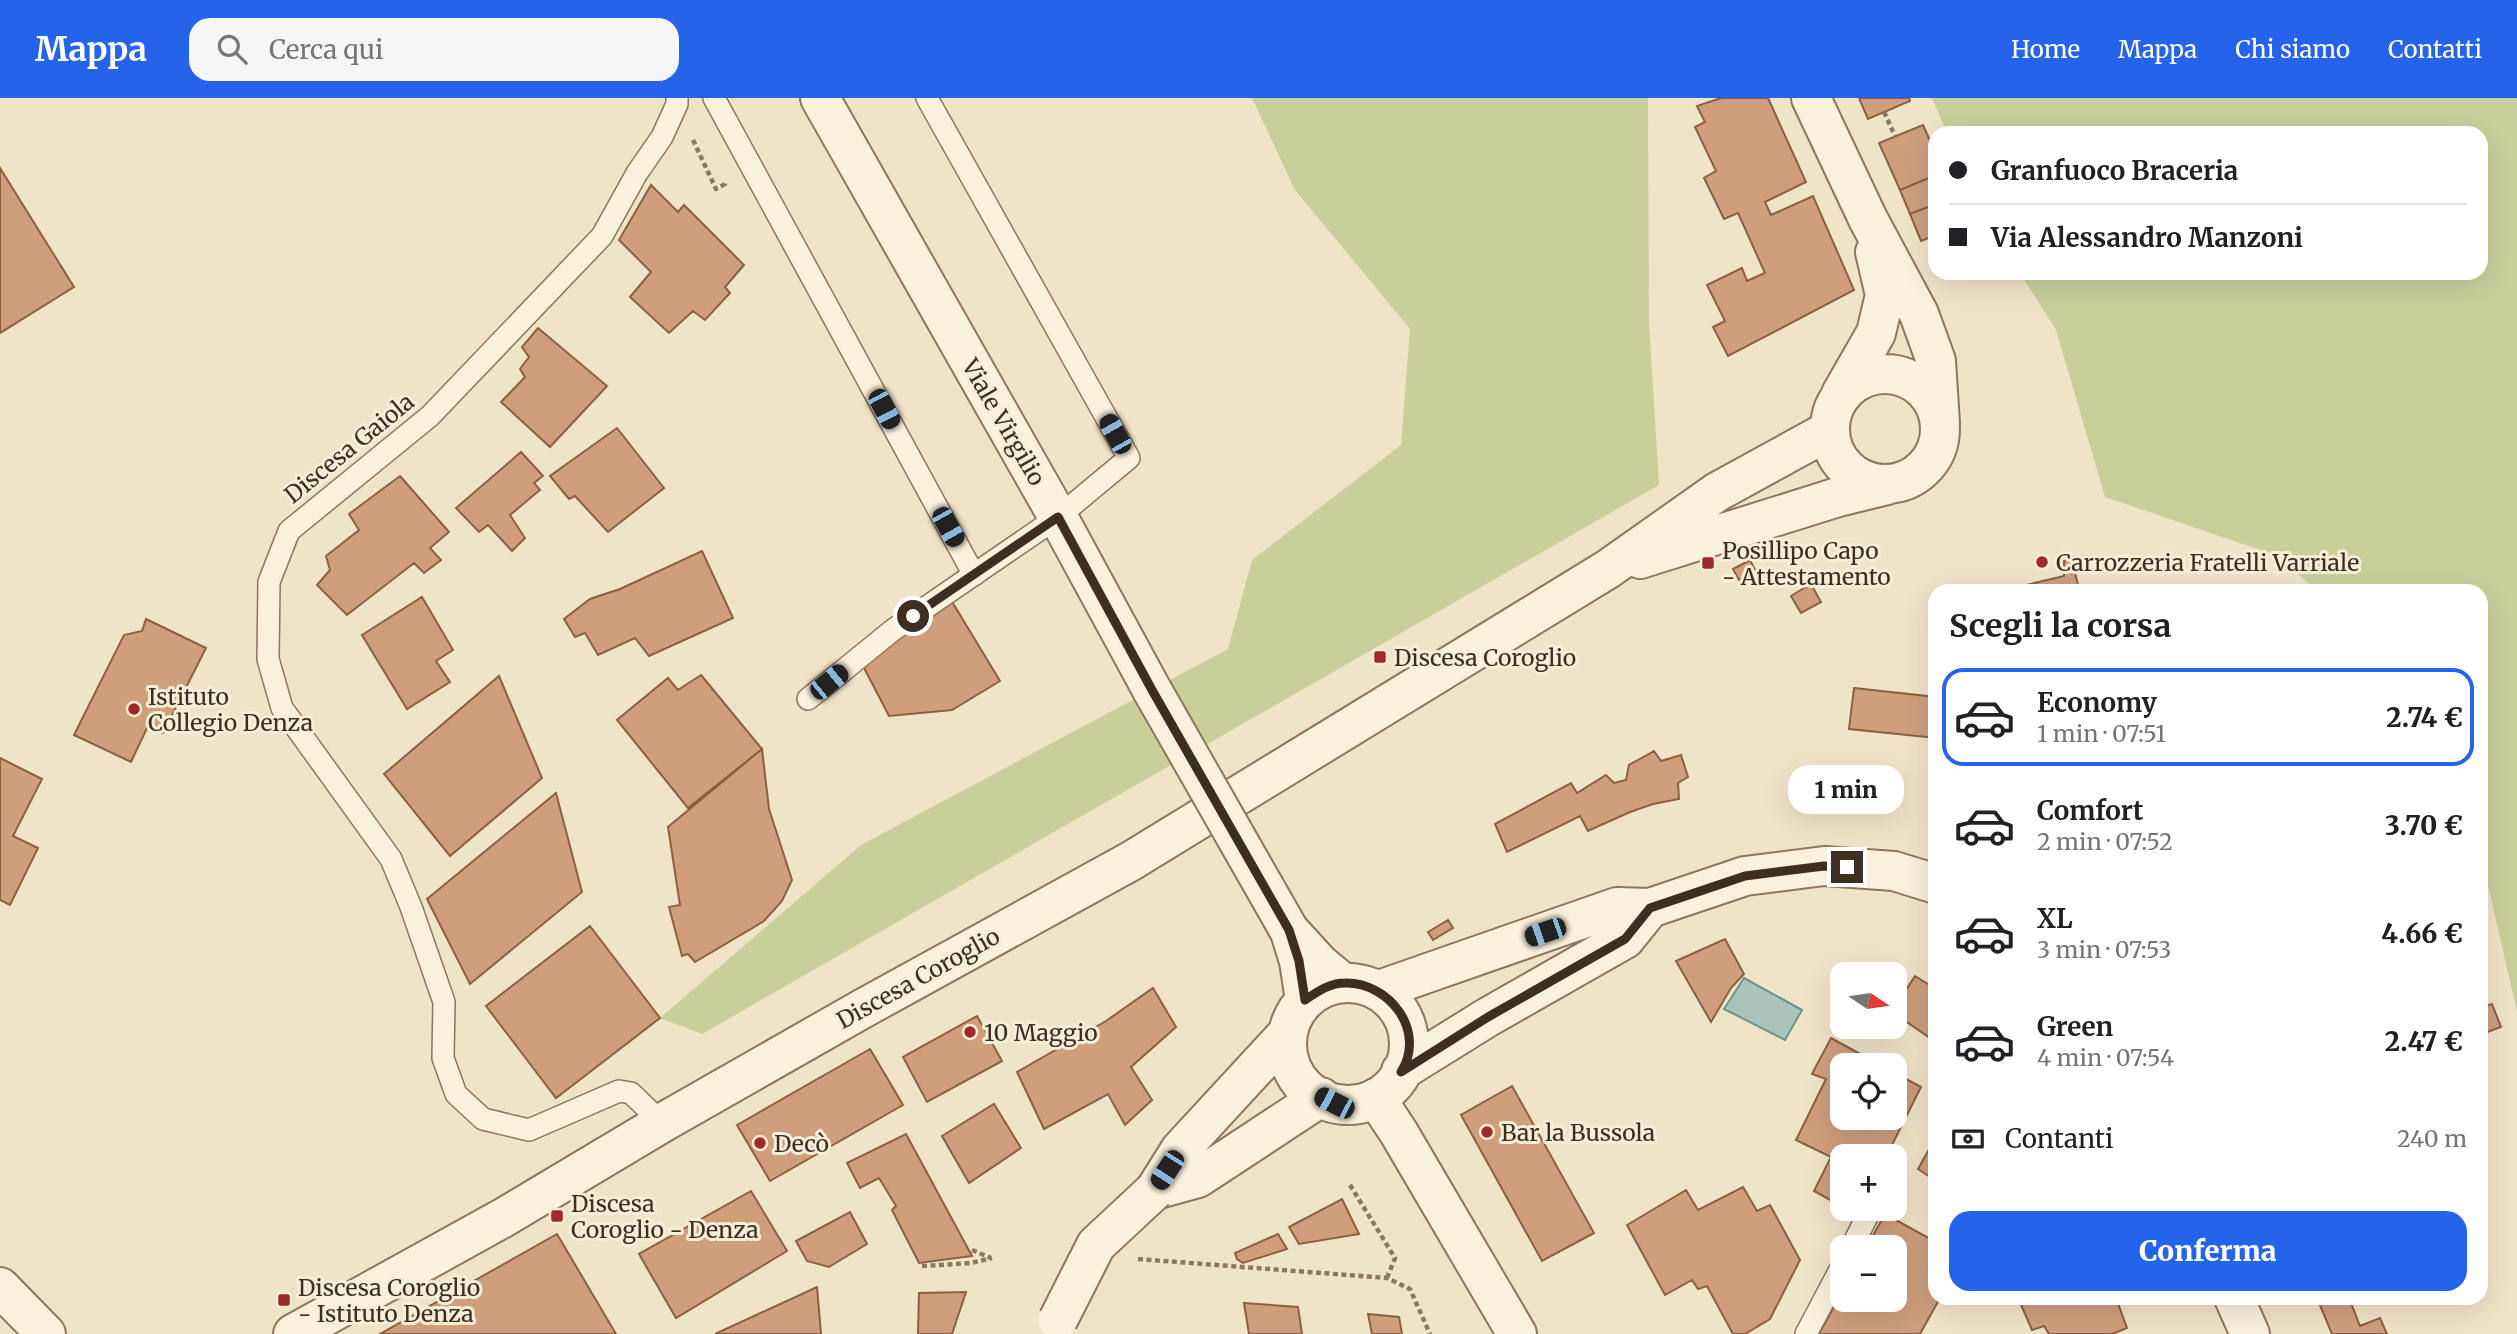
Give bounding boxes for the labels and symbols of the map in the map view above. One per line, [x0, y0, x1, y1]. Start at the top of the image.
street label: Viale Virgilio [956, 353, 1052, 491]
car [865, 386, 904, 432]
street label: Discesa Gaiola [278, 387, 420, 509]
car [1096, 411, 1135, 457]
car [929, 504, 968, 550]
place label: Posillipo Capo - Attestamento [1722, 536, 1891, 591]
place label: Carrozzeria Fratelli Varriale [2056, 548, 2359, 577]
marker: Carrozzeria Fratelli Varriale [2034, 554, 2050, 570]
marker: Posillipo Capo - Attestamento [1700, 555, 1716, 571]
route start [897, 600, 929, 632]
place label: Discesa Coroglio [1394, 643, 1576, 672]
marker: Discesa Coroglio [1372, 649, 1388, 665]
car [807, 661, 852, 703]
place label: Istituto Collegio Denza [148, 682, 313, 737]
marker: Istituto Collegio Denza [126, 701, 142, 717]
callout: 1 min [1789, 766, 1905, 814]
route end [1831, 851, 1863, 883]
car [1522, 915, 1569, 949]
street label: Discesa Coroglio [831, 921, 1005, 1035]
north arrow [1830, 962, 1908, 1040]
place label: 10 Maggio [984, 1018, 1098, 1047]
marker: 10 Maggio [962, 1024, 978, 1040]
car [1311, 1084, 1358, 1122]
place label: Bar la Bussola [1501, 1118, 1655, 1147]
marker: Bar la Bussola [1479, 1124, 1495, 1140]
place label: Decò [774, 1129, 829, 1158]
marker: Decò [752, 1135, 768, 1151]
car [1147, 1147, 1188, 1193]
place label: Discesa Coroglio - Denza [571, 1189, 759, 1244]
marker: Discesa Coroglio - Denza [549, 1208, 565, 1224]
place label: Discesa Coroglio - Istituto Denza [298, 1273, 480, 1328]
marker: Discesa Coroglio - Istituto Denza [276, 1292, 292, 1308]

